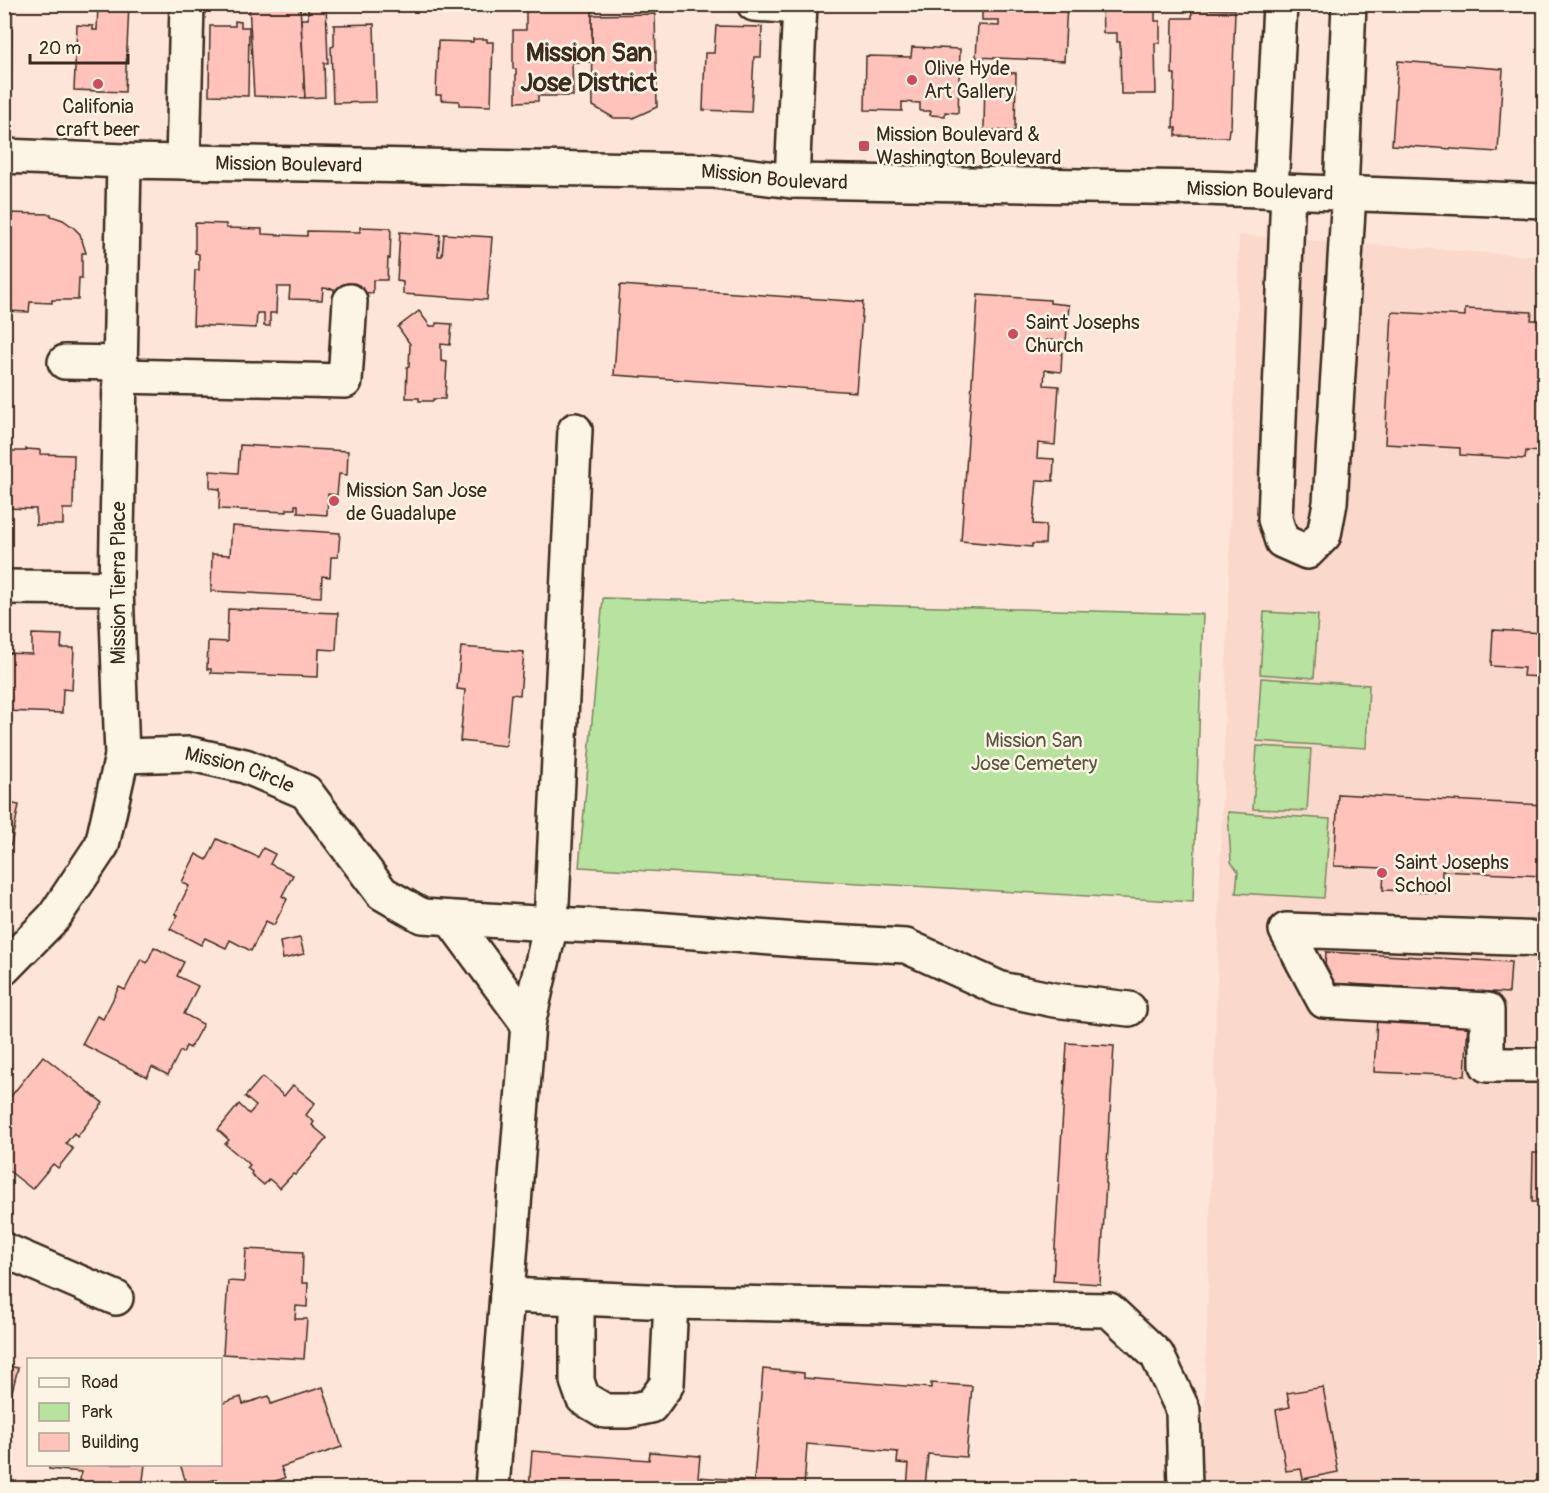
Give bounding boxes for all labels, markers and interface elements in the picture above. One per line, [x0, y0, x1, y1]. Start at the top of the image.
scale bar [30, 27, 128, 65]
text: 20 m [39, 37, 81, 60]
district label: Mission San Jose District [520, 37, 658, 99]
place label: Olive Hyde Art Gallery [924, 56, 1015, 104]
marker: Olive Hyde Art Gallery [905, 73, 919, 87]
marker: Califonia craft beer [91, 77, 105, 91]
place label: Califonia craft beer [56, 94, 140, 142]
place label: Mission Boulevard & Washington Boulevard [876, 122, 1061, 170]
marker: Mission Boulevard & Washington Boulevard [857, 139, 871, 153]
street label: Mission Boulevard [215, 151, 363, 178]
street label: Mission Boulevard [701, 159, 848, 195]
street label: Mission Boulevard [1186, 176, 1334, 206]
place label: Saint Josephs Church [1025, 310, 1140, 358]
marker: Saint Josephs Church [1006, 327, 1020, 341]
place label: Mission San Jose de Guadalupe [346, 478, 487, 526]
marker: Mission San Jose de Guadalupe [327, 494, 341, 508]
street label: Mission Tierra Place [106, 501, 131, 665]
park label: Mission San Jose Cemetery [971, 728, 1098, 776]
street label: Mission Circle [183, 741, 298, 799]
place label: Saint Josephs School [1394, 850, 1509, 898]
marker: Saint Josephs School [1375, 866, 1389, 880]
legend [27, 1358, 222, 1466]
text: Road [81, 1371, 118, 1394]
text: Park [81, 1401, 113, 1424]
text: Building [81, 1431, 139, 1454]

